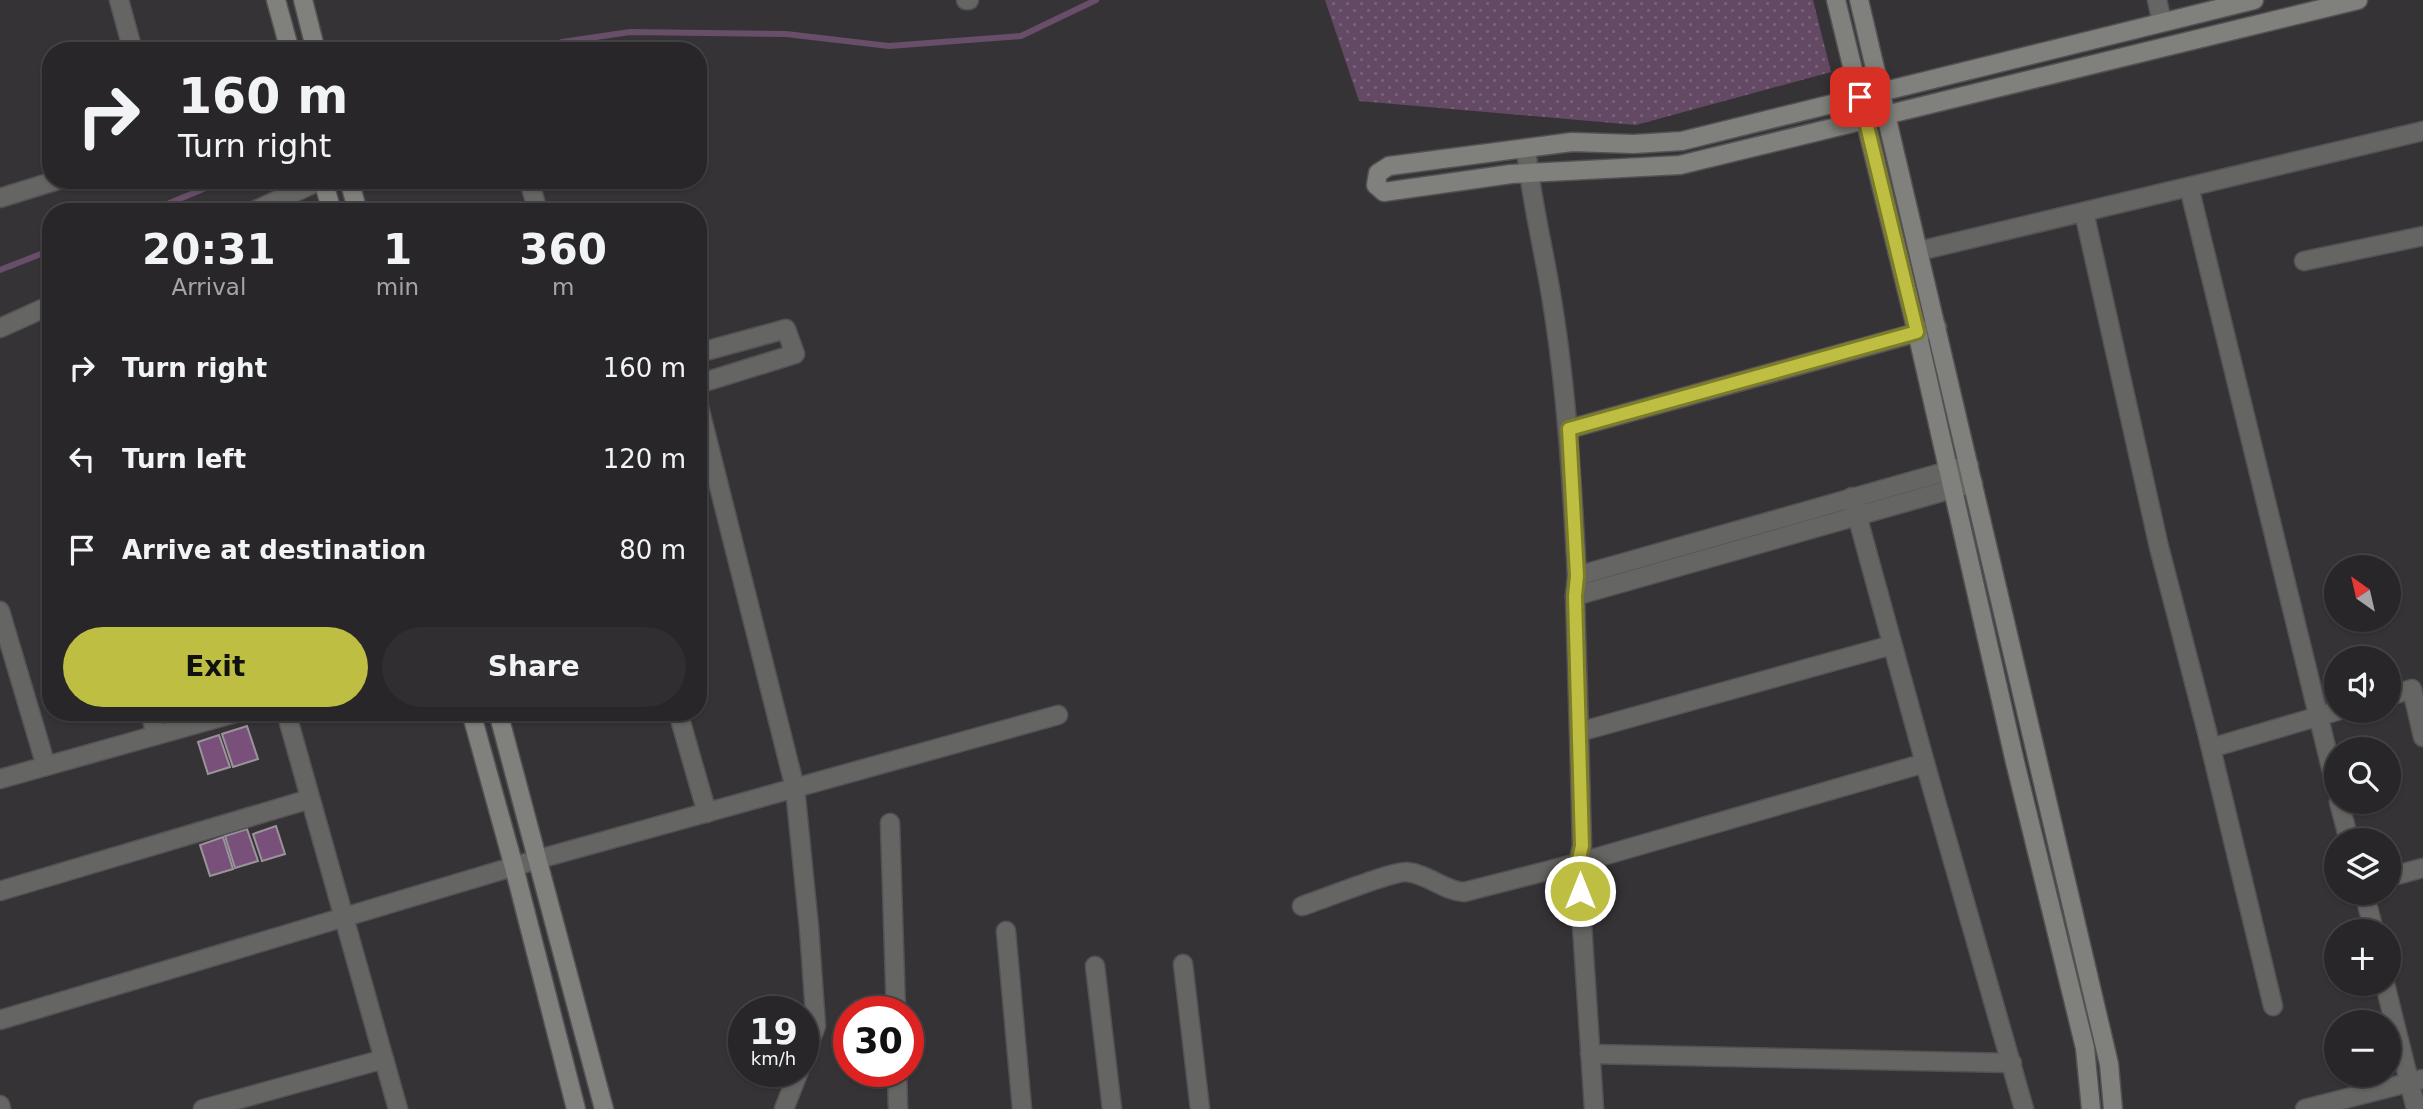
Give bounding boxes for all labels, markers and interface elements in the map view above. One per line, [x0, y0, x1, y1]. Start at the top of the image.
pin [1830, 67, 1890, 127]
text: 160 m [178, 68, 348, 125]
icon: right [63, 70, 154, 161]
icon: arrive [1841, 78, 1879, 116]
text: Turn right [178, 127, 331, 165]
text: 20:31 [142, 225, 276, 274]
text: 1 [383, 225, 412, 274]
text: 360 [519, 225, 607, 274]
text: Arrival [172, 274, 246, 300]
text: min [376, 274, 419, 300]
text: m [552, 274, 574, 300]
icon: right [63, 349, 101, 387]
text: Turn right [122, 353, 267, 383]
text: 160 m [603, 353, 686, 383]
icon: left [63, 440, 101, 478]
text: Turn left [122, 444, 246, 474]
text: 120 m [603, 444, 686, 474]
icon: arrive [63, 531, 101, 569]
text: Arrive at destination [122, 535, 426, 565]
text: 80 m [619, 535, 686, 565]
north arrow [2324, 555, 2401, 632]
map controls [2324, 555, 2401, 1087]
button: Exit [63, 627, 368, 707]
button: Share [382, 627, 686, 707]
button: sound [2324, 646, 2401, 723]
button: search [2324, 737, 2401, 814]
button: layers [2324, 828, 2401, 905]
position arrow [1543, 854, 1617, 928]
button: + [2324, 919, 2401, 996]
speed limit sign: 30 [833, 996, 924, 1087]
button: − [2324, 1010, 2401, 1087]
text: 19 [749, 1012, 798, 1052]
text: km/h [751, 1048, 796, 1069]

